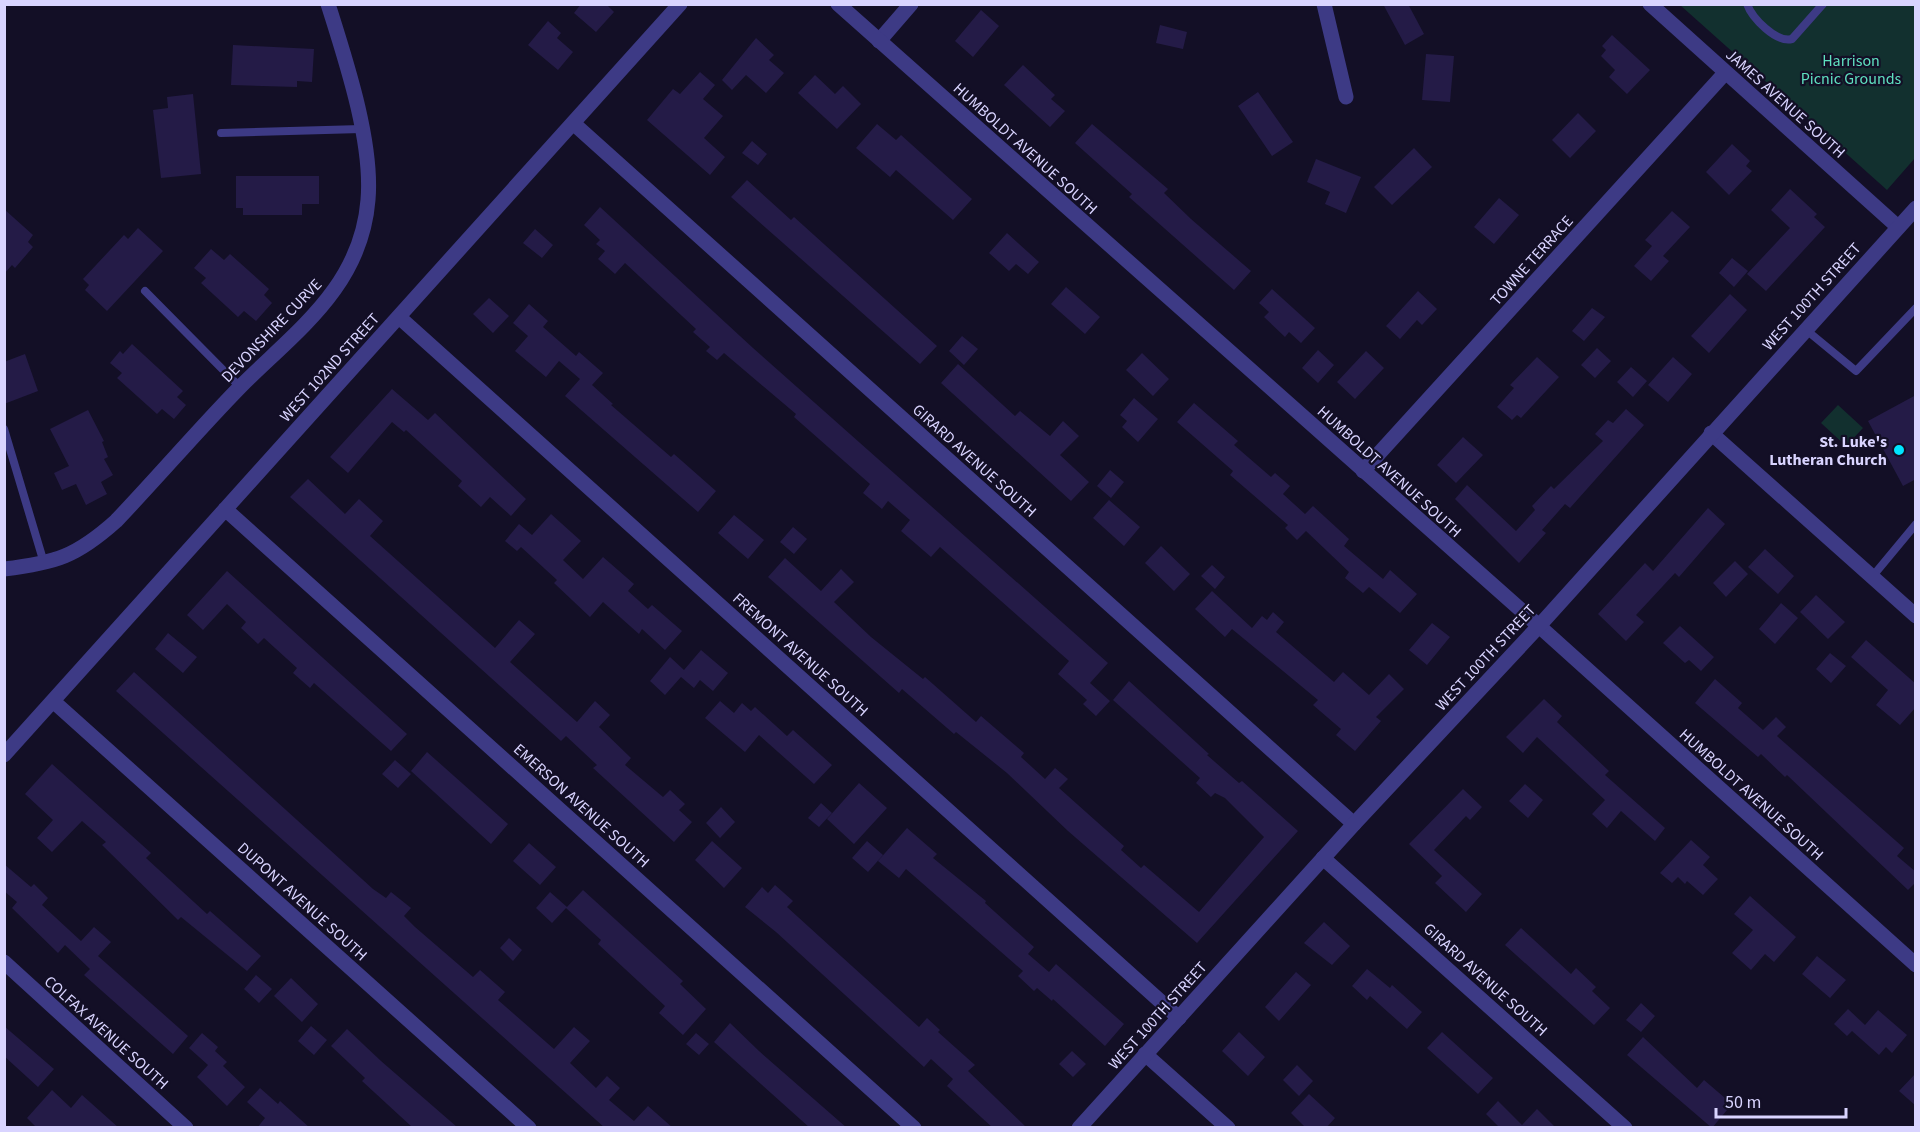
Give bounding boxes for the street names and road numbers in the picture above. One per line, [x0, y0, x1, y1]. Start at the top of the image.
street label: JAMES AVENUE SOUTH [1721, 44, 1850, 163]
street label: HUMBOLDT AVENUE SOUTH [948, 78, 1102, 220]
street label: TOWNE TERRACE [1485, 211, 1578, 311]
street label: WEST 100TH STREET [1757, 238, 1867, 355]
street label: DEVONSHIRE CURVE [216, 274, 327, 387]
street label: WEST 102ND STREET [275, 308, 385, 427]
street label: GIRARD AVENUE SOUTH [908, 399, 1041, 522]
street label: HUMBOLDT AVENUE SOUTH [1312, 401, 1466, 543]
street label: FREMONT AVENUE SOUTH [728, 588, 873, 722]
street label: WEST 100TH STREET [1430, 599, 1541, 716]
street label: HUMBOLDT AVENUE SOUTH [1674, 724, 1828, 866]
street label: EMERSON AVENUE SOUTH [509, 739, 654, 873]
street label: DUPONT AVENUE SOUTH [233, 837, 372, 966]
street label: GIRARD AVENUE SOUTH [1419, 918, 1552, 1041]
street label: WEST 100TH STREET [1103, 957, 1213, 1074]
street label: COLFAX AVENUE SOUTH [39, 971, 173, 1095]

